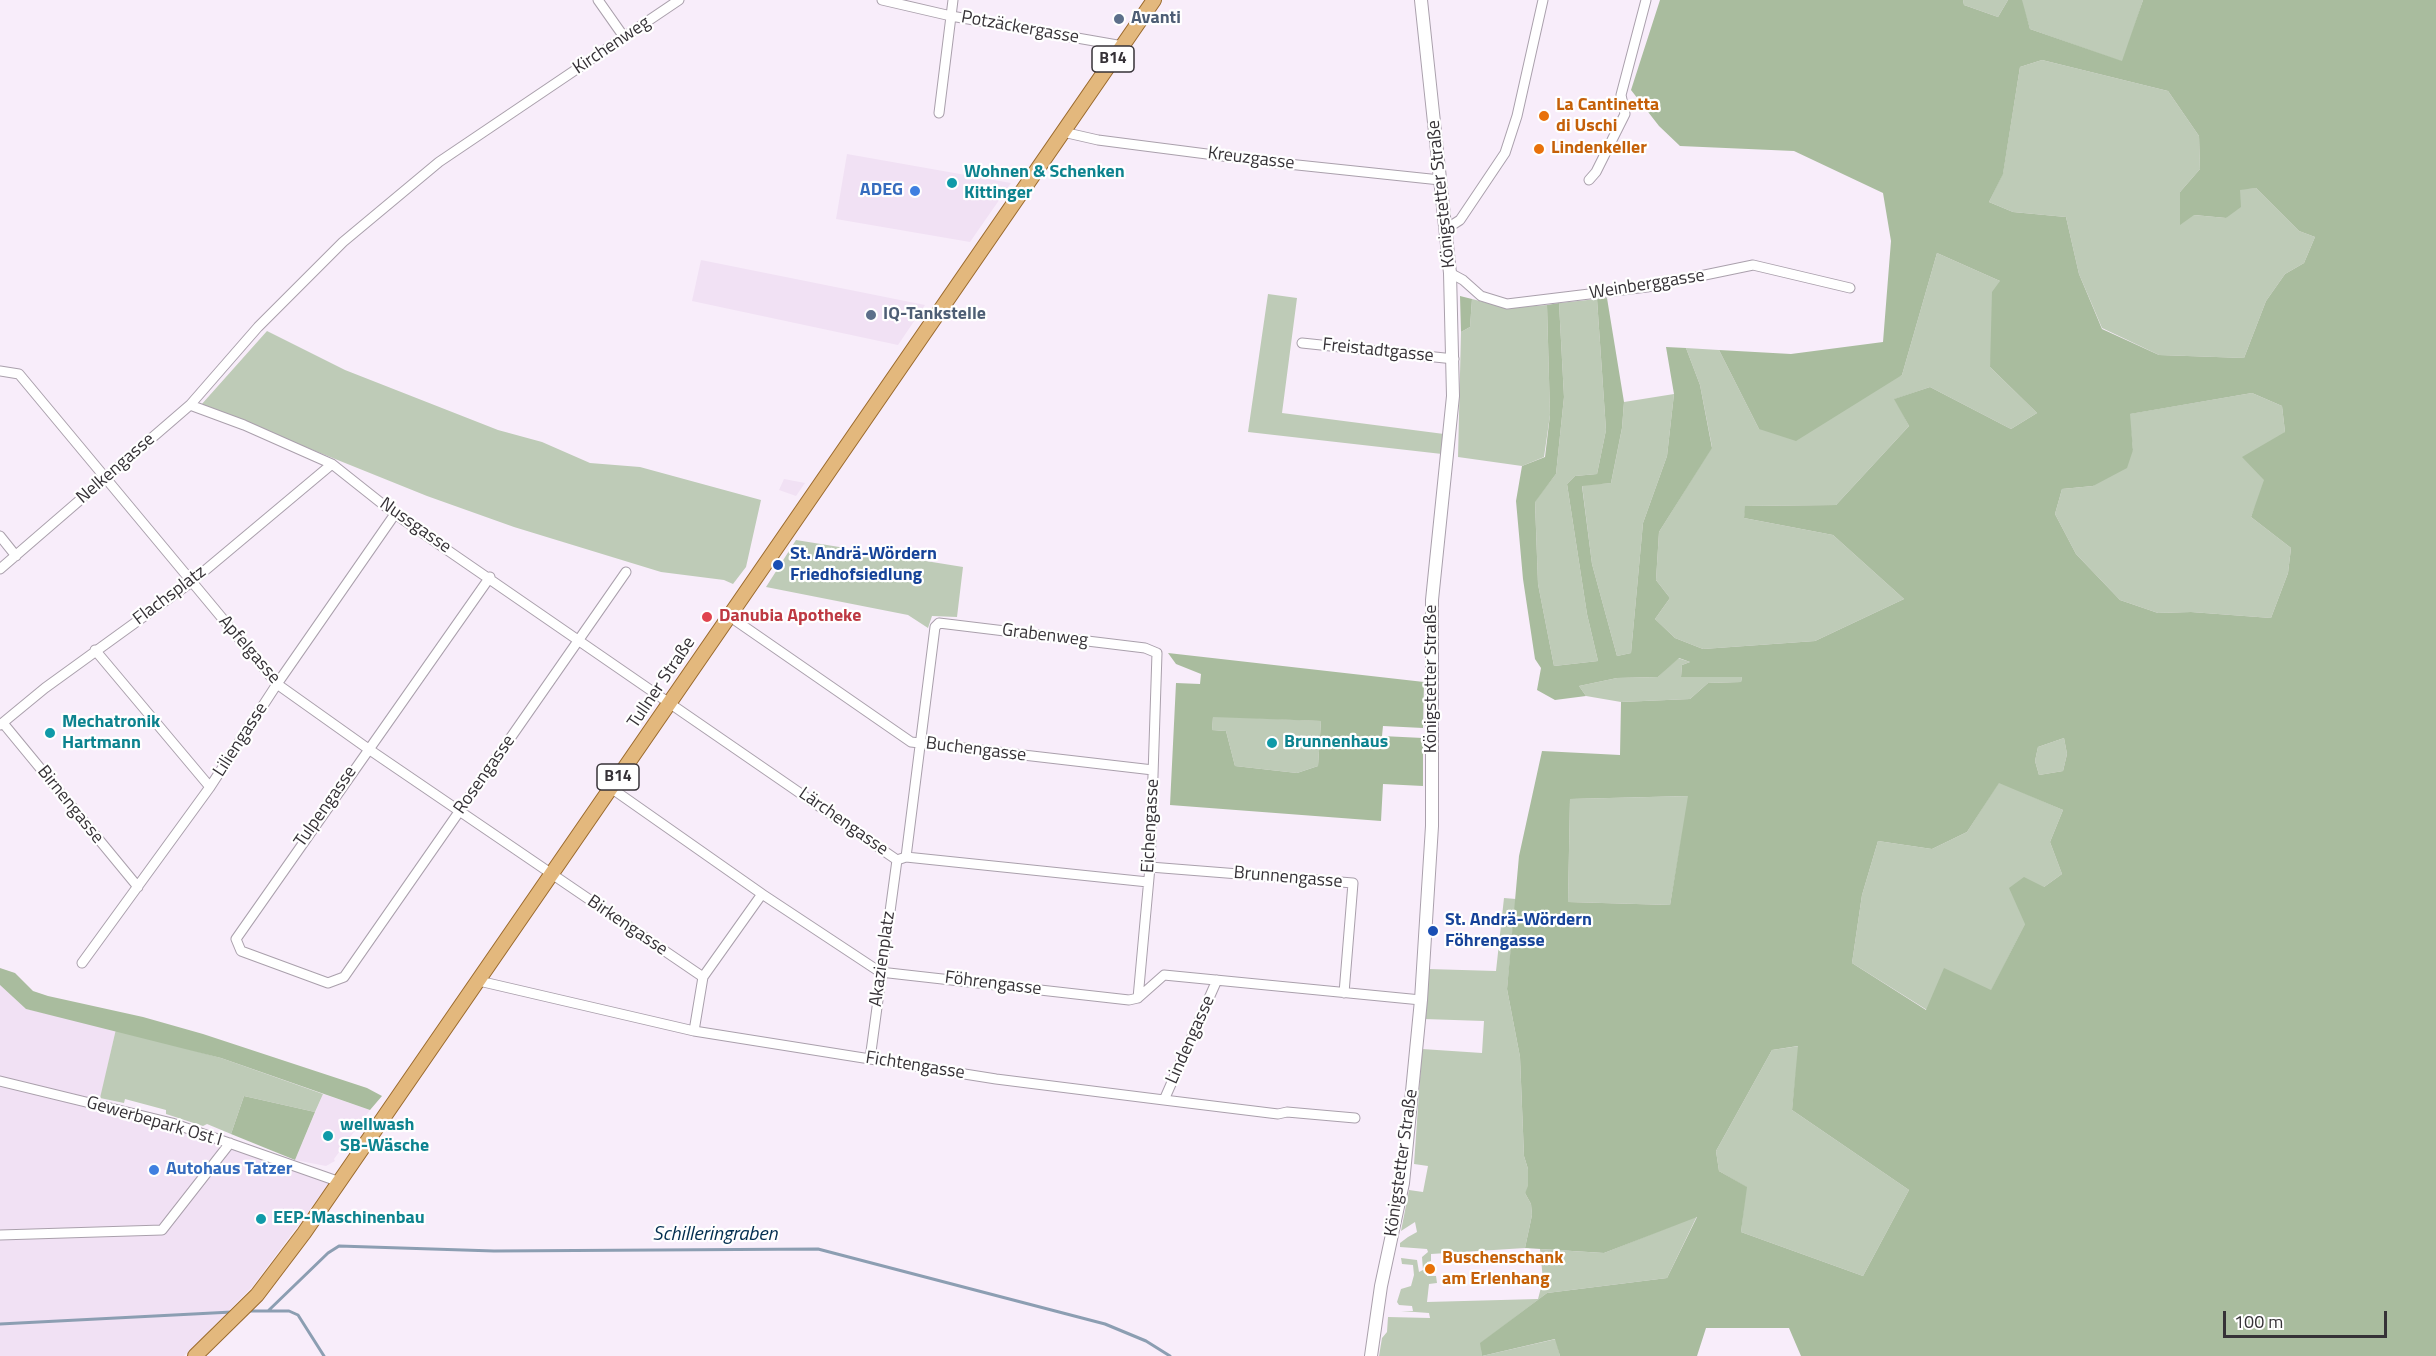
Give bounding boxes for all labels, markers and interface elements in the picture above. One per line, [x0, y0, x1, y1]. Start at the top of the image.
street label: Potzäckergasse [959, 7, 1081, 49]
place label: Avanti [1131, 8, 1181, 30]
street label: Kirchenweg [569, 12, 655, 80]
marker: Avanti [1112, 12, 1126, 26]
road number: B14 [1092, 46, 1134, 72]
place label: La Cantinetta di Uschi [1556, 95, 1659, 138]
marker: La Cantinetta di Uschi [1537, 109, 1551, 123]
street label: Königstetter Straße [1423, 119, 1461, 269]
place label: Lindenkeller [1551, 138, 1647, 160]
marker: Lindenkeller [1532, 142, 1546, 156]
street label: Kreuzgasse [1206, 143, 1296, 175]
place label: Wohnen & Schenken Kittinger [964, 162, 1125, 204]
marker: Wohnen & Schenken Kittinger [945, 176, 959, 190]
place label: ADEG [860, 180, 903, 202]
marker: ADEG [908, 184, 922, 198]
street label: Weinberggasse [1588, 265, 1706, 305]
place label: IQ-Tankstelle [883, 304, 986, 326]
marker: IQ-Tankstelle [864, 308, 878, 322]
street label: Freistadtgasse [1321, 334, 1435, 368]
street label: Nelkengasse [72, 429, 160, 509]
street label: Nussgasse [375, 494, 455, 558]
place label: St. Andrä-Wördern Friedhofsiedlung [790, 544, 937, 586]
marker: St. Andrä-Wördern Friedhofsiedlung [771, 558, 785, 572]
street label: Flachsplatz [129, 562, 211, 630]
street label: Königstetter Straße [1421, 605, 1443, 753]
place label: Danubia Apotheke [719, 606, 861, 628]
marker: Danubia Apotheke [700, 610, 714, 624]
street label: Apfelgasse [214, 611, 284, 689]
street label: Grabenweg [1001, 620, 1089, 652]
street label: Tullner Straße [624, 633, 700, 733]
street label: Liliengasse [209, 699, 273, 781]
place label: Mechatronik Hartmann [62, 712, 160, 754]
marker: Mechatronik Hartmann [43, 726, 57, 740]
street label: Rosengasse [450, 731, 520, 819]
place label: Brunnenhaus [1284, 732, 1388, 754]
street label: Buchengasse [925, 733, 1027, 767]
marker: Brunnenhaus [1265, 736, 1279, 750]
street label: Birnengasse [32, 762, 108, 848]
street label: Tulpengasse [290, 762, 362, 852]
road number: B14 [597, 764, 639, 790]
street label: Eichengasse [1138, 778, 1164, 874]
street label: Lärchengasse [794, 783, 892, 861]
street label: Brunnengasse [1233, 862, 1343, 894]
street label: Birkengasse [583, 891, 671, 961]
street label: Akazienplatz [866, 910, 900, 1008]
place label: St. Andrä-Wördern Föhrengasse [1445, 910, 1592, 952]
marker: St. Andrä-Wördern Föhrengasse [1426, 924, 1440, 938]
street label: Föhrengasse [943, 967, 1043, 1001]
street label: Lindengasse [1162, 992, 1220, 1088]
street label: Fichtengasse [864, 1048, 966, 1084]
street label: Königstetter Straße [1381, 1088, 1423, 1238]
street label: Gewerbepark Ost I [84, 1092, 224, 1152]
place label: wellwash SB-Wäsche [340, 1115, 429, 1158]
marker: wellwash SB-Wäsche [321, 1129, 335, 1143]
place label: Autohaus Tatzer [166, 1159, 292, 1181]
marker: Autohaus Tatzer [147, 1163, 161, 1177]
place label: EEP-Maschinenbau [273, 1208, 425, 1230]
marker: EEP-Maschinenbau [254, 1212, 268, 1226]
water label: Schilleringraben [652, 1223, 778, 1247]
place label: Buschenschank am Erlenhang [1442, 1248, 1563, 1290]
marker: Buschenschank am Erlenhang [1423, 1262, 1437, 1276]
scale bar [2226, 1299, 2390, 1337]
text: 100 m [2234, 1308, 2283, 1335]

